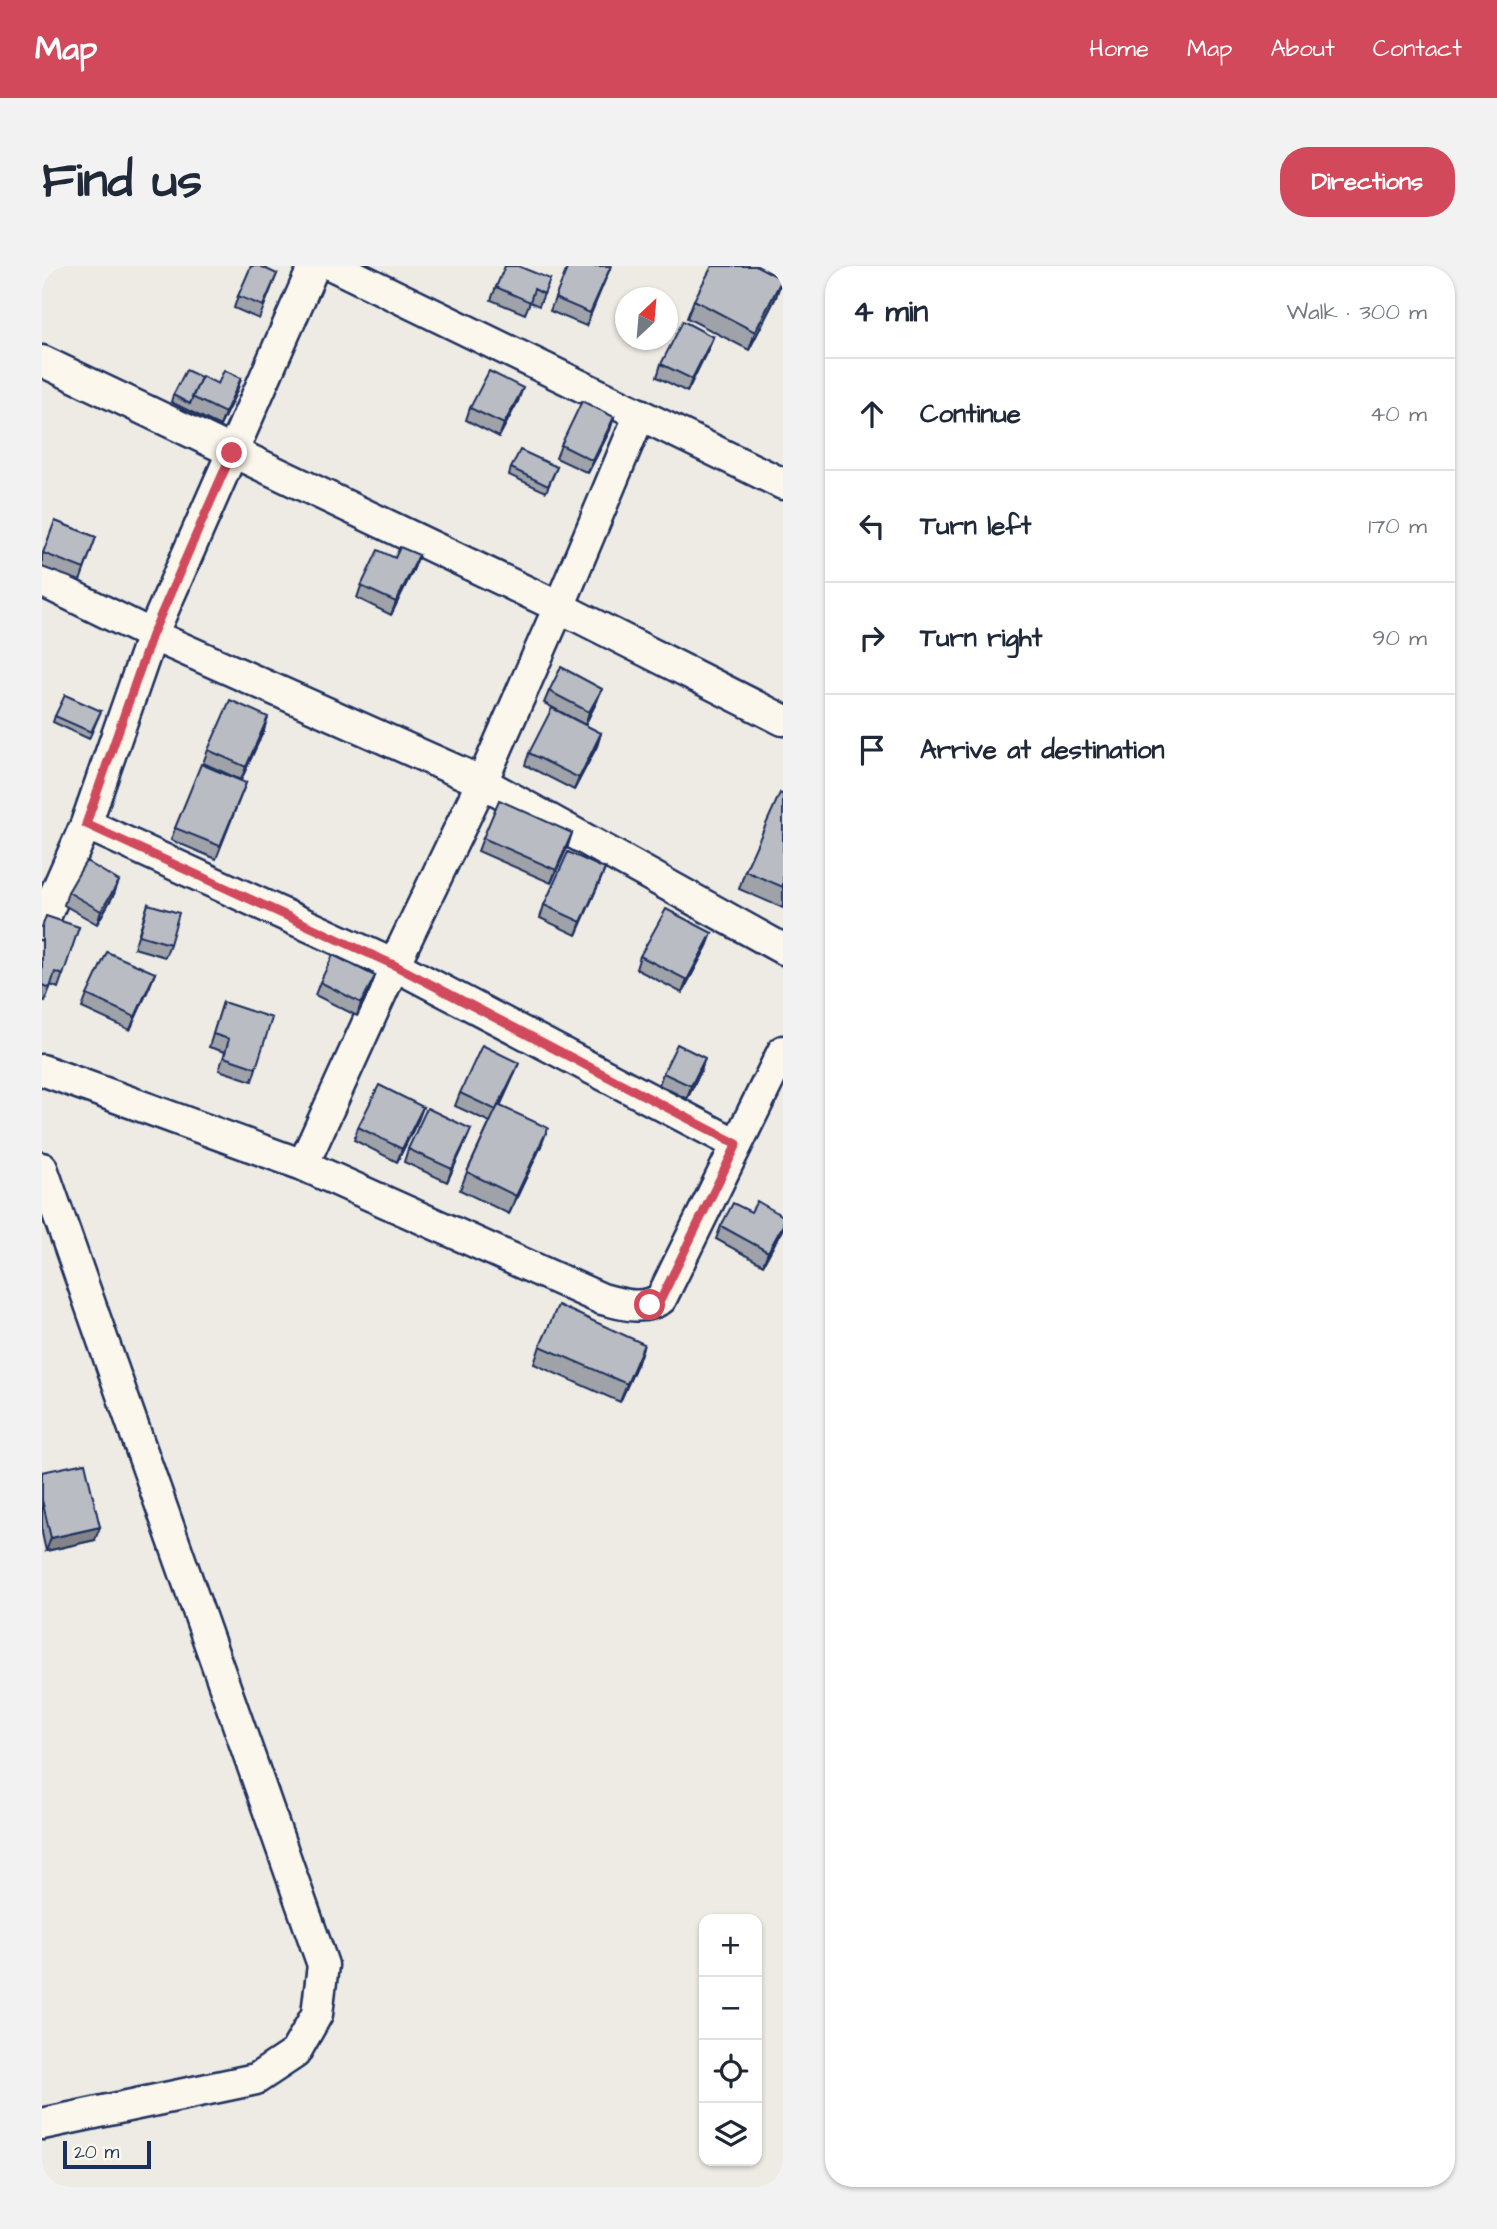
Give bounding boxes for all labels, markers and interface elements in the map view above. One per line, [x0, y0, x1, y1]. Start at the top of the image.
text: Map [35, 26, 97, 72]
text: Home [1089, 32, 1149, 66]
text: Map [1187, 32, 1232, 66]
text: About [1270, 32, 1335, 66]
text: Contact [1373, 32, 1462, 66]
button: Directions [1280, 147, 1455, 217]
text: Find us [42, 148, 202, 216]
north arrow [615, 287, 678, 350]
text: 4 min [853, 291, 928, 333]
text: Walk · 300 m [1286, 296, 1427, 328]
icon: ahead [853, 395, 891, 433]
text: Continue [920, 396, 1021, 432]
text: 40 m [1370, 398, 1427, 430]
route end [216, 437, 247, 468]
icon: left [853, 507, 891, 545]
text: Turn left [920, 508, 1031, 544]
text: 170 m [1368, 510, 1427, 542]
icon: right [853, 619, 891, 657]
text: Turn right [920, 620, 1042, 656]
text: 90 m [1372, 622, 1427, 654]
icon: arrive [853, 731, 891, 769]
text: Arrive at destination [920, 732, 1165, 768]
route start [634, 1289, 665, 1320]
map controls [699, 1914, 762, 2166]
button: + [699, 1914, 762, 1977]
button: − [699, 1977, 762, 2040]
button: locate [699, 2040, 762, 2103]
button: layers [699, 2103, 762, 2166]
scale bar [63, 2138, 150, 2170]
text: 20 m [74, 2139, 119, 2166]

